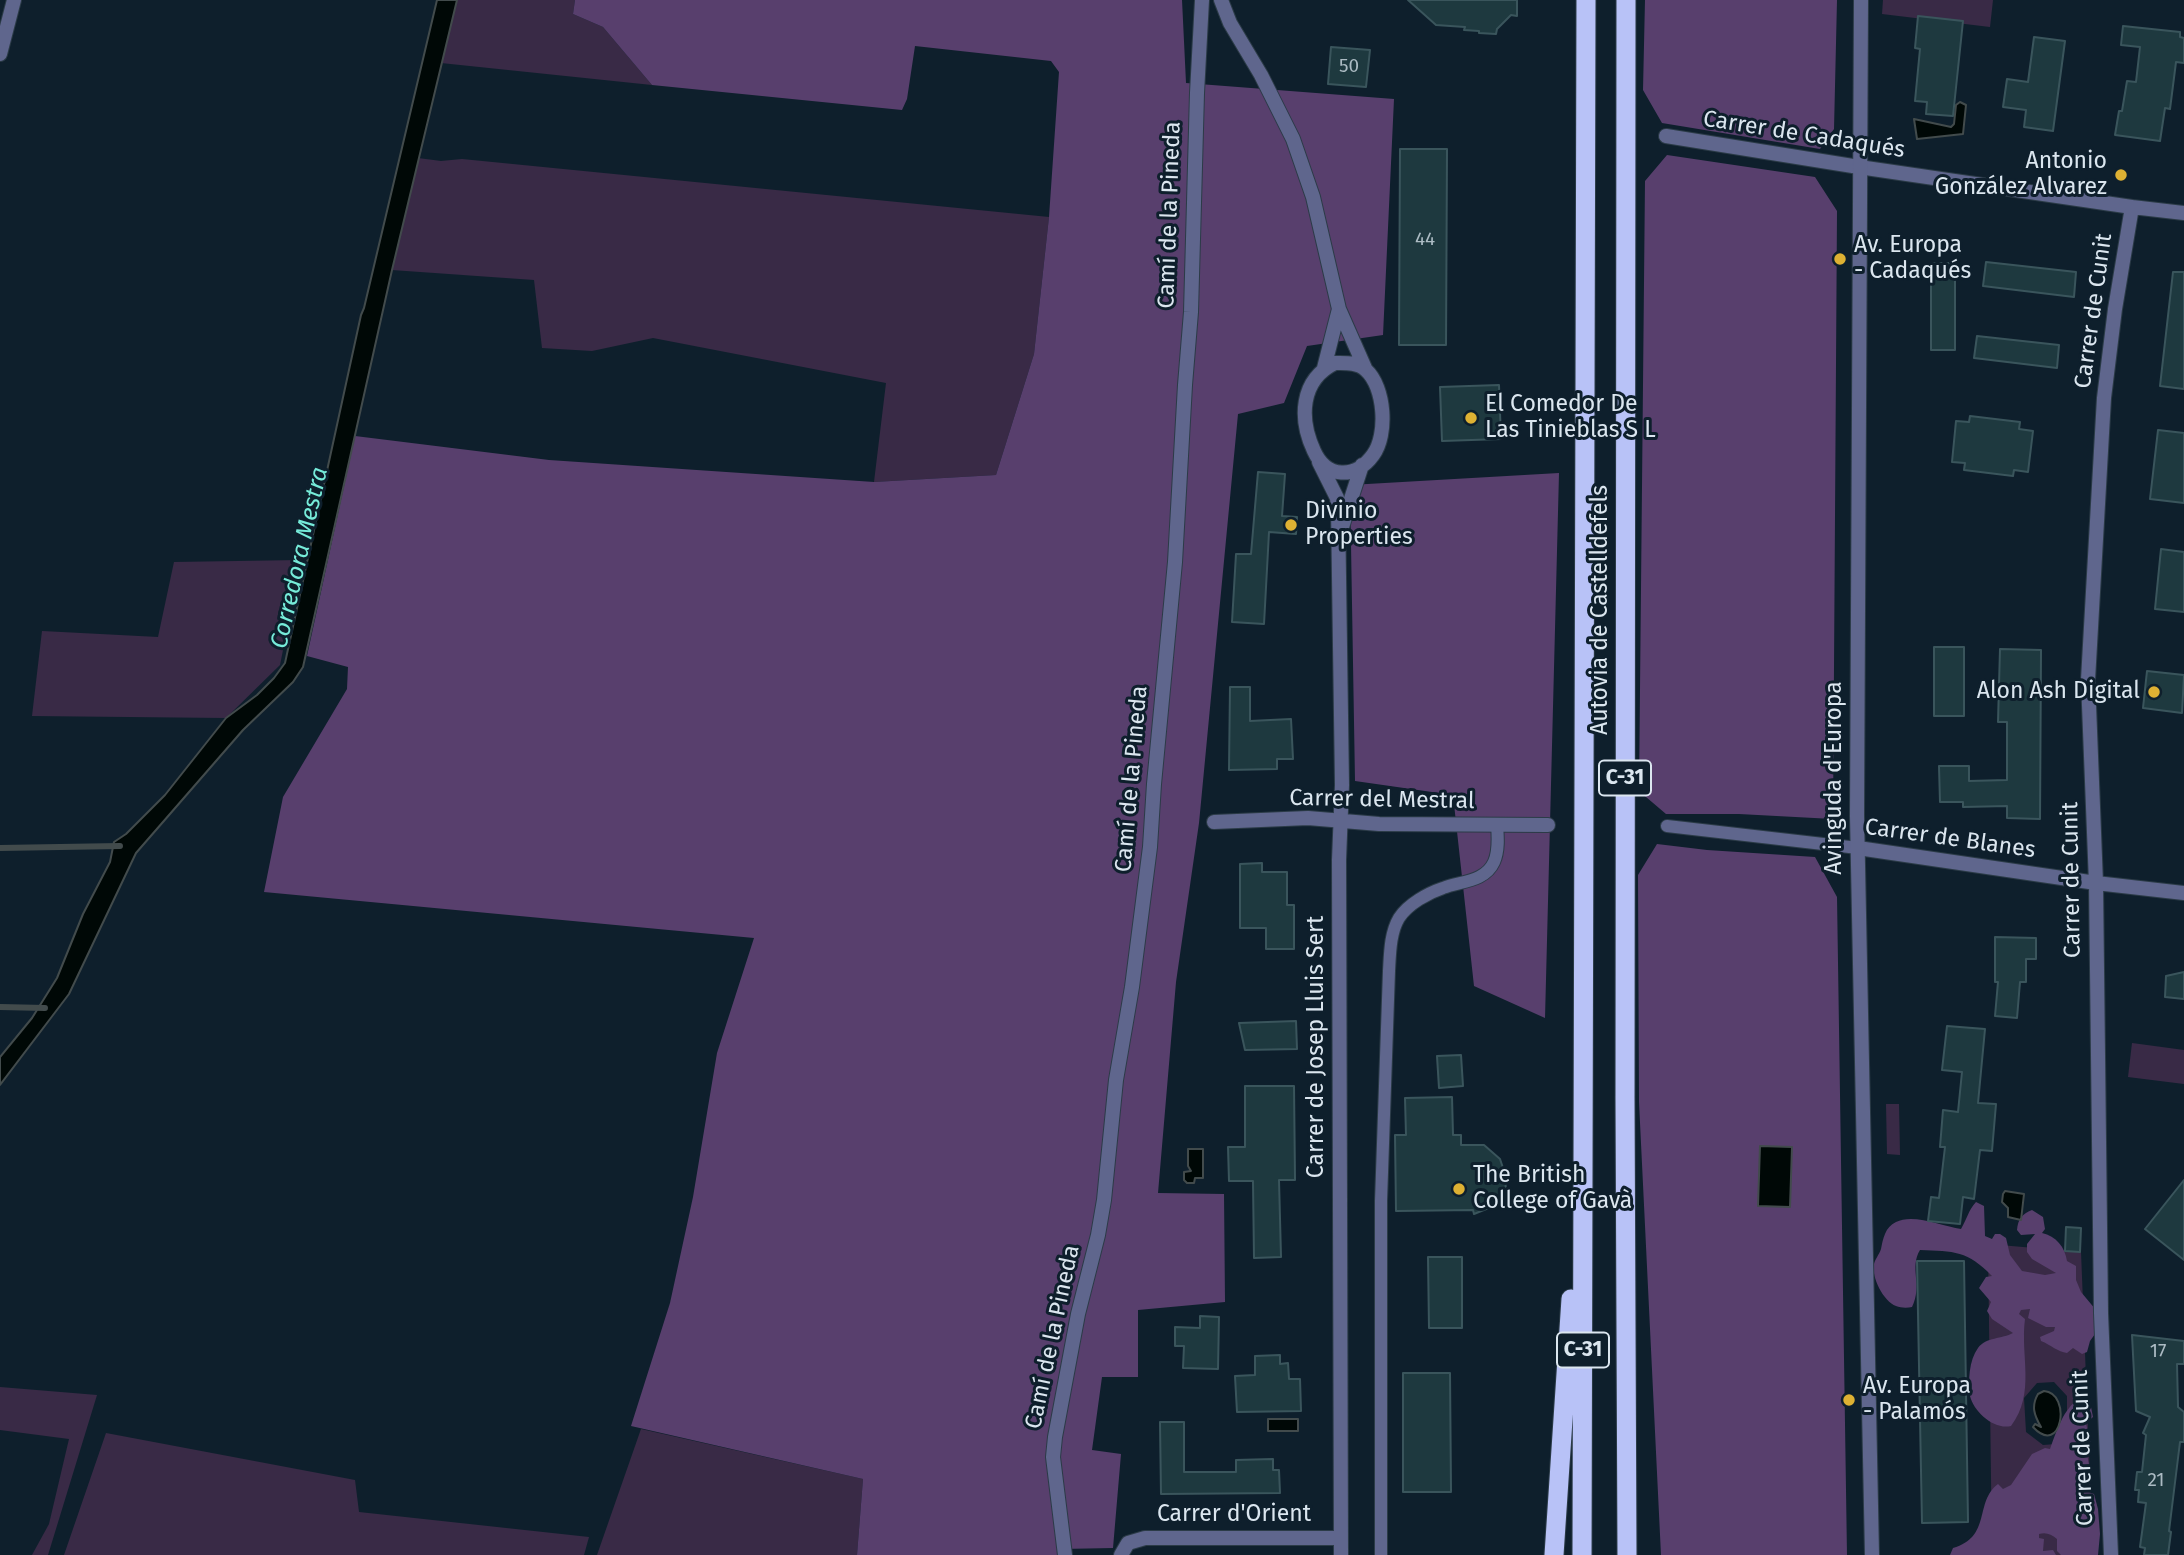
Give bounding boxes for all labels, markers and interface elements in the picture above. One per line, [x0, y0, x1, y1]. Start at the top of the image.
house number: 50 [1339, 56, 1359, 78]
street label: Carrer de Cadaqués [1701, 105, 1907, 165]
street label: Camí de la Pineda [1153, 121, 1187, 309]
place label: Antonio González Alvarez [1935, 148, 2107, 202]
marker: Antonio González Alvarez [2113, 167, 2129, 183]
house number: 44 [1415, 229, 1435, 251]
place label: Av. Europa - Cadaqués [1854, 232, 1971, 286]
street label: Carrer de Cunit [2069, 232, 2119, 390]
marker: Av. Europa - Cadaqués [1832, 251, 1848, 267]
place label: El Comedor De Las Tinieblas S L [1485, 391, 1656, 445]
marker: El Comedor De Las Tinieblas S L [1463, 410, 1479, 426]
water label: Corredora Mestra [265, 464, 335, 652]
street label: Autovia de Castelldefels [1587, 485, 1615, 735]
place label: Divinio Properties [1305, 498, 1413, 552]
marker: Divinio Properties [1283, 517, 1299, 533]
place label: Alon Ash Digital [1977, 678, 2140, 706]
street label: Avinguda d'Europa [1821, 681, 1849, 875]
marker: Alon Ash Digital [2146, 684, 2162, 700]
street label: Camí de la Pineda [1110, 685, 1154, 873]
road number: C-31 [1599, 760, 1651, 796]
street label: Carrer del Mestral [1289, 785, 1475, 815]
street label: Carrer de Cunit [2057, 802, 2087, 958]
street label: Carrer de Blanes [1863, 813, 2037, 865]
street label: Carrer de Josep Lluis Sert [1303, 916, 1331, 1178]
place label: The British College of Gavà [1473, 1162, 1632, 1216]
marker: The British College of Gavà [1451, 1181, 1467, 1197]
street label: Camí de la Pineda [1020, 1243, 1086, 1431]
road number: C-31 [1557, 1332, 1609, 1368]
house number: 17 [2150, 1341, 2166, 1363]
street label: Carrer de Cunit [2066, 1369, 2100, 1527]
place label: Av. Europa - Palamós [1863, 1373, 1971, 1427]
marker: Av. Europa - Palamós [1841, 1392, 1857, 1408]
house number: 21 [2147, 1470, 2165, 1492]
street label: Carrer d'Orient [1157, 1501, 1311, 1529]

